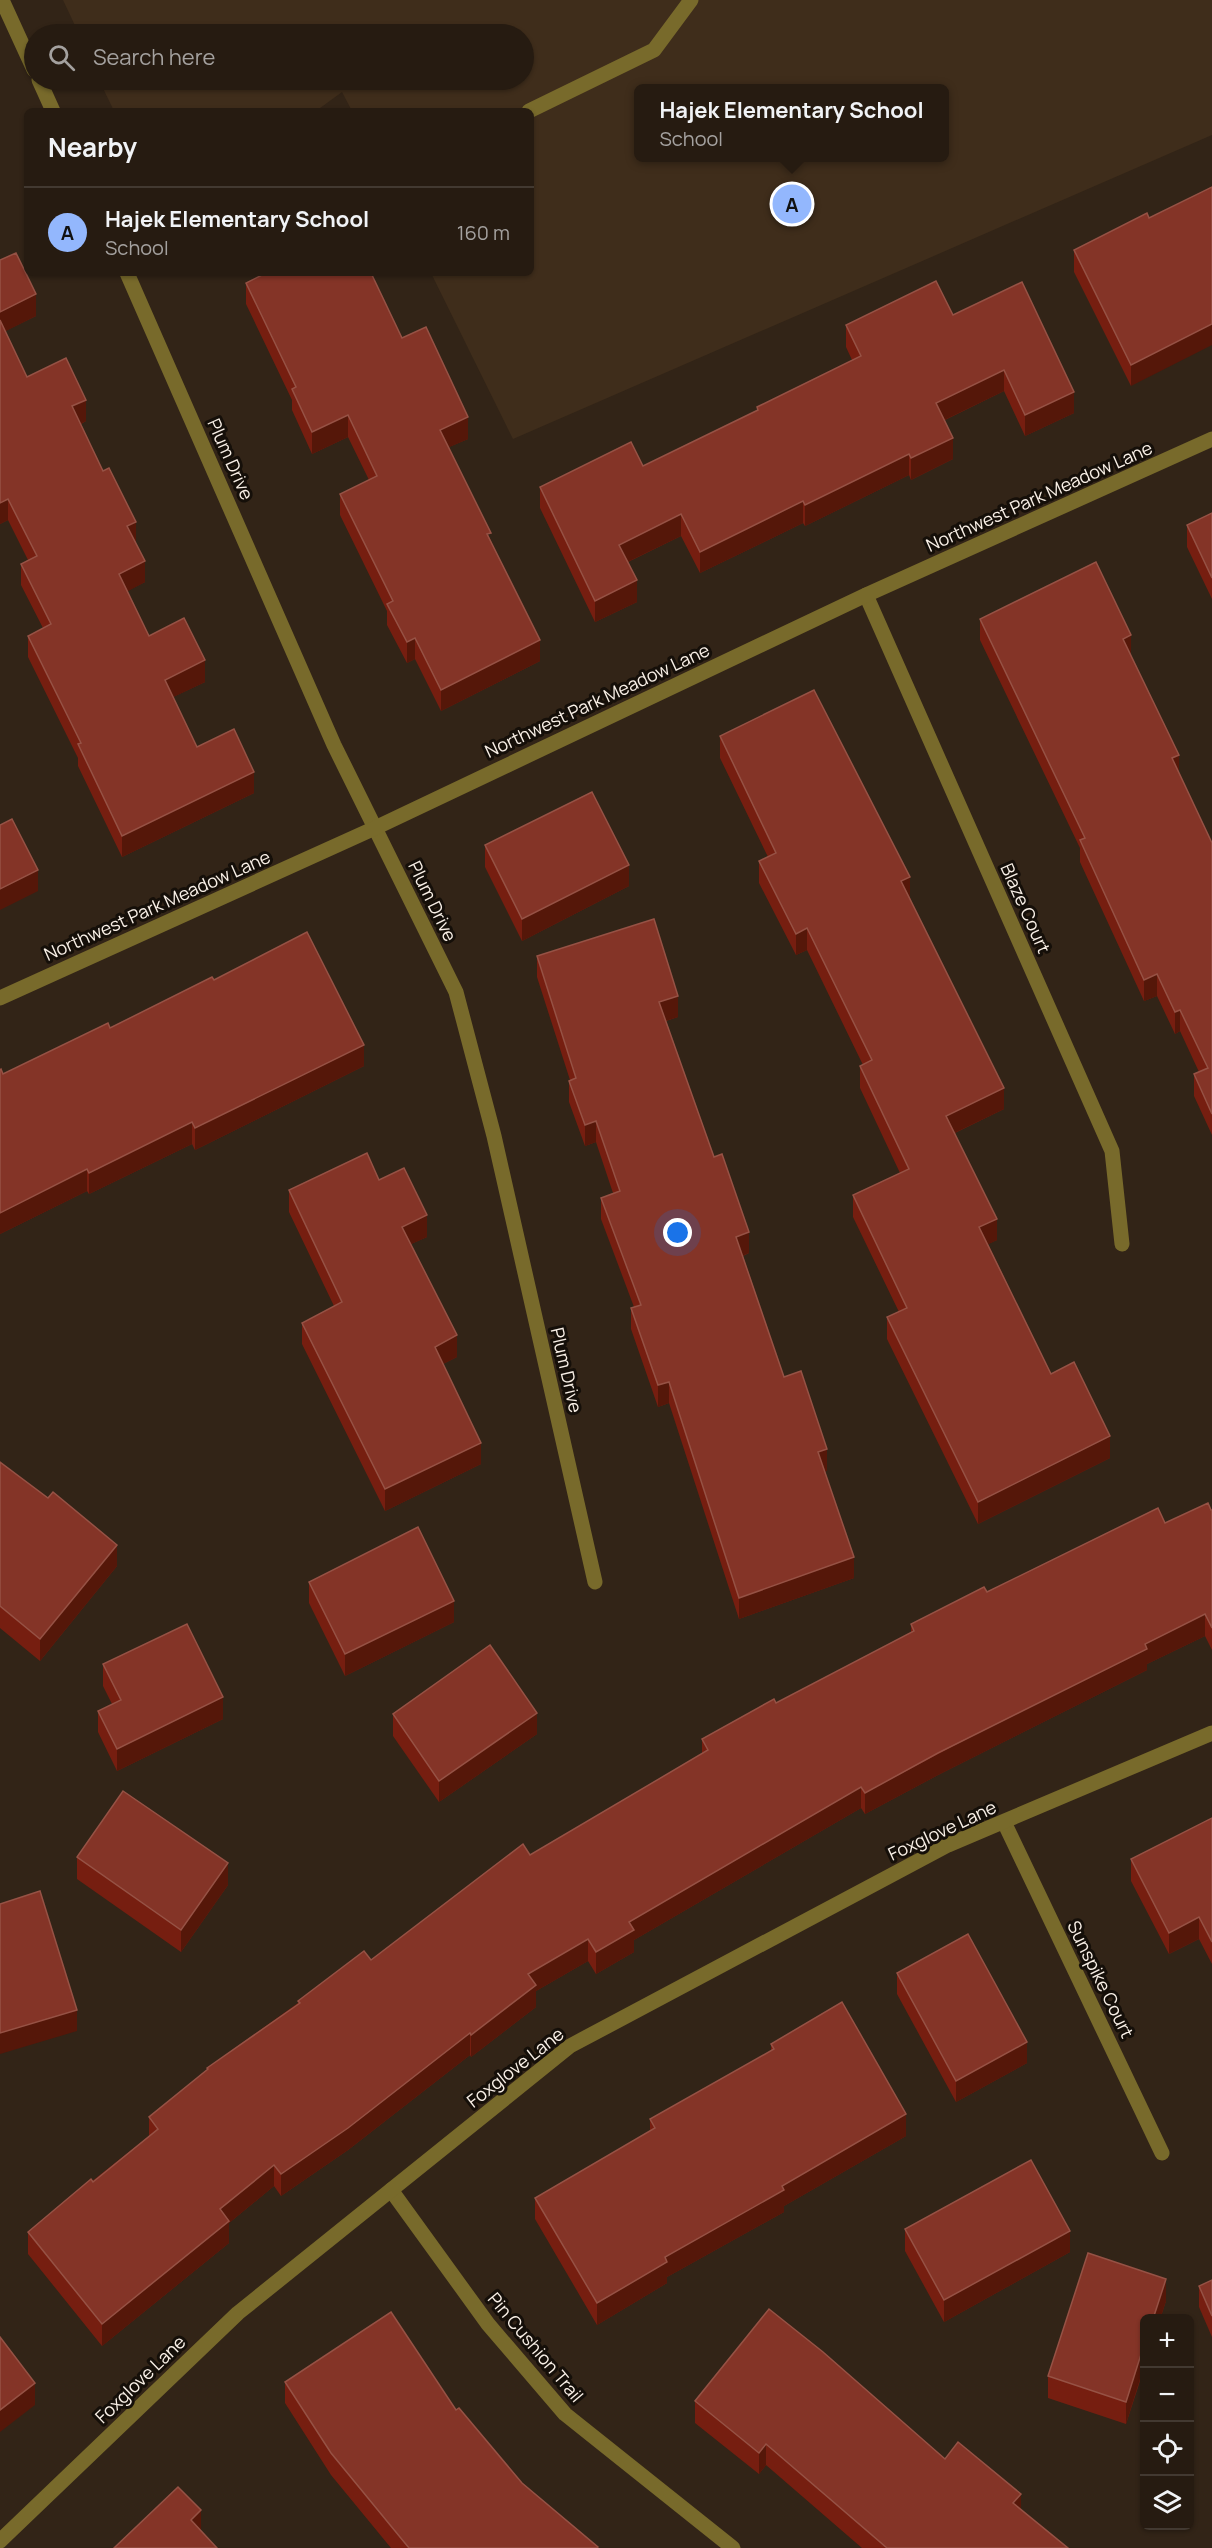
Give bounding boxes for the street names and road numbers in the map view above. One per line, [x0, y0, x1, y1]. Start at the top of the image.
street label: Plum Drive [202, 415, 260, 503]
street label: Northwest Park Meadow Lane [922, 435, 1156, 557]
street label: Northwest Park Meadow Lane [481, 637, 713, 763]
street label: Northwest Park Meadow Lane [40, 844, 274, 966]
street label: Plum Drive [403, 857, 463, 945]
street label: Blaze Court [995, 859, 1057, 957]
street label: Plum Drive [546, 1325, 588, 1415]
street label: Foxglove Lane [884, 1794, 1000, 1866]
street label: Sunspike Court [1062, 1916, 1140, 2042]
street label: Foxglove Lane [462, 2022, 568, 2112]
street label: Pin Cushion Trail [483, 2287, 589, 2407]
street label: Foxglove Lane [90, 2330, 190, 2428]

